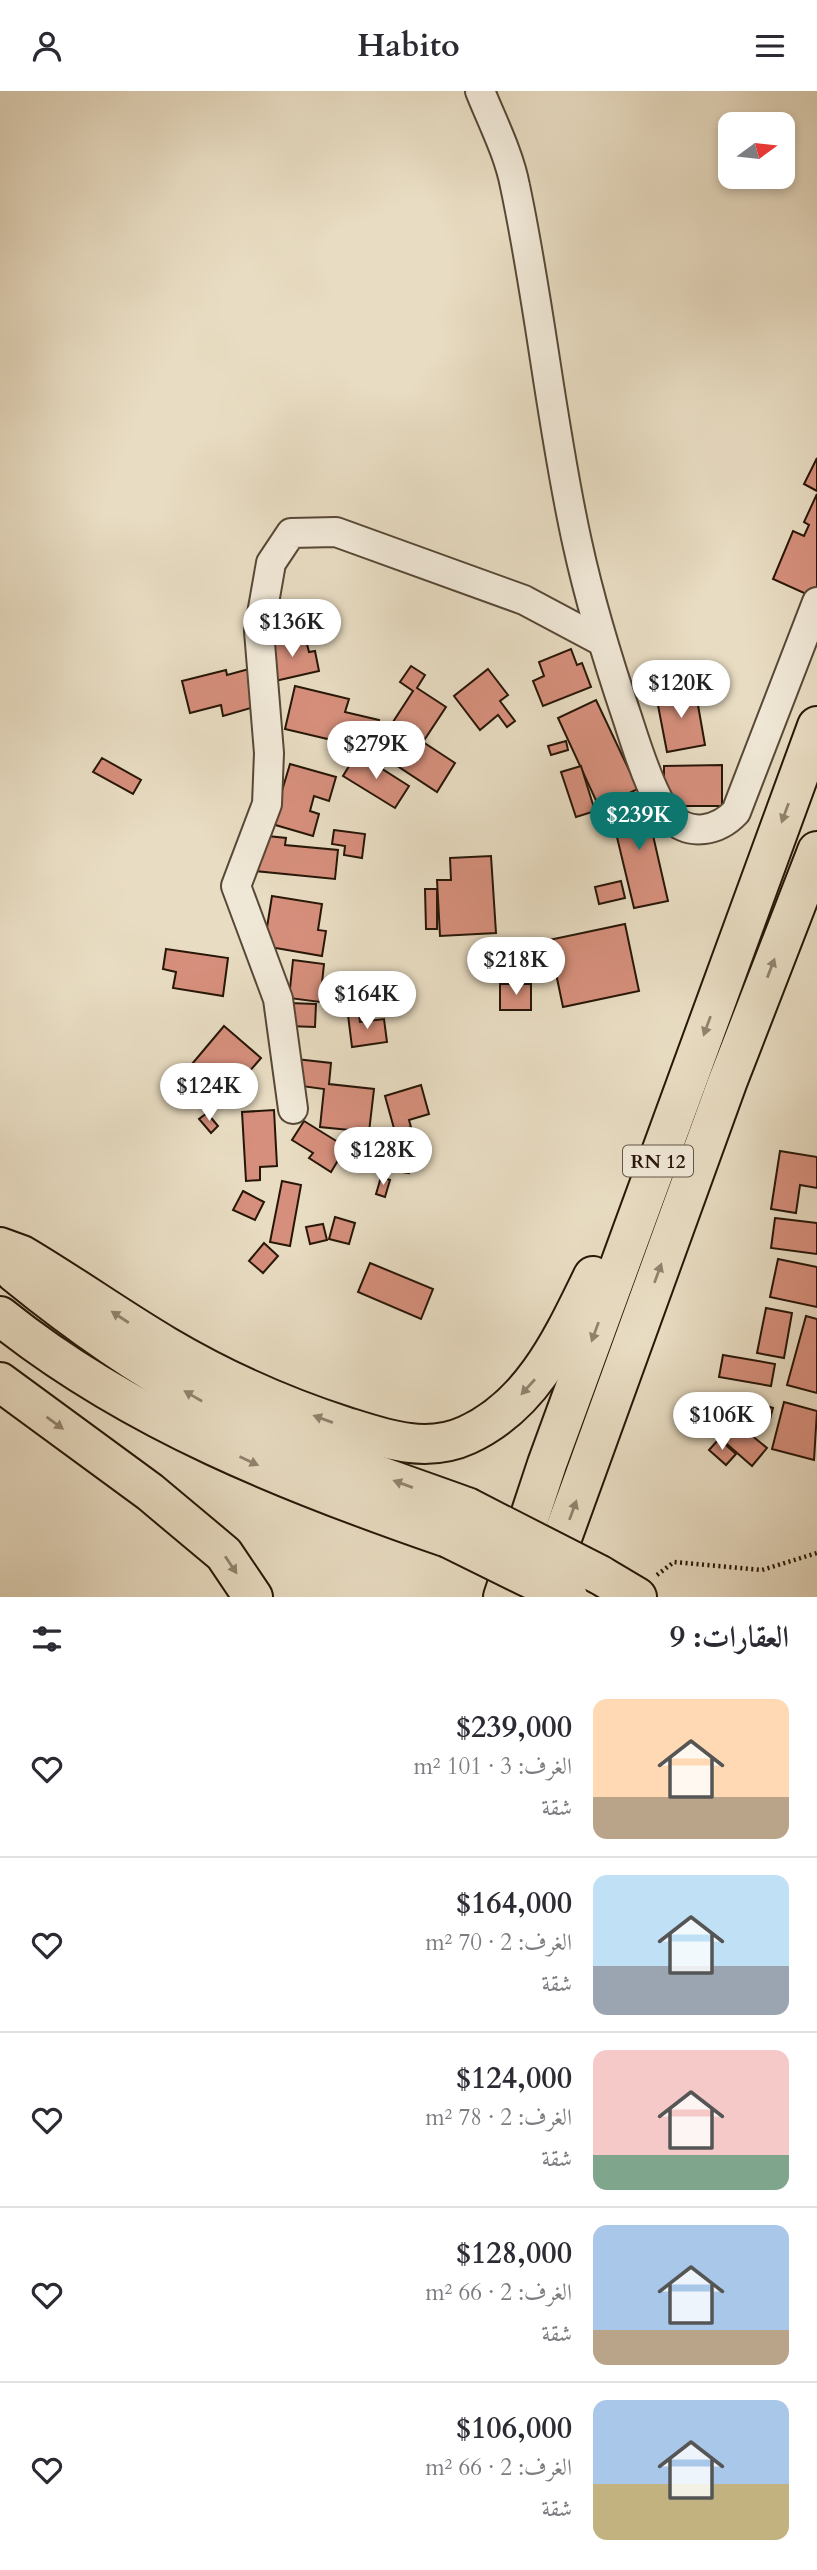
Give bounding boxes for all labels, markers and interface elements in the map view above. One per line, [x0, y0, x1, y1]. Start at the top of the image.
text: Habito [357, 24, 460, 68]
icon: person [28, 27, 66, 65]
icon: menu [751, 27, 789, 65]
north arrow [718, 112, 794, 189]
map controls [718, 112, 795, 189]
pin: $136K [243, 599, 341, 659]
text: $136K [259, 606, 325, 637]
pin: $120K [632, 661, 730, 720]
text: $120K [648, 667, 714, 698]
pin: $279K [327, 721, 425, 781]
text: $279K [343, 728, 409, 759]
pin: $239K [590, 793, 688, 852]
text: $239K [606, 799, 672, 830]
one-way arrow [779, 802, 790, 823]
pin: $218K [467, 937, 565, 997]
text: $218K [483, 944, 549, 975]
one-way arrow [766, 957, 777, 978]
pin: $164K [318, 971, 416, 1031]
text: $164K [334, 978, 400, 1009]
one-way arrow [701, 1016, 712, 1037]
pin: $124K [160, 1063, 258, 1123]
text: $124K [176, 1070, 242, 1101]
pin: $128K [334, 1127, 432, 1187]
text: $128K [350, 1134, 416, 1165]
road number: RN 12 [623, 1145, 693, 1177]
one-way arrow [653, 1262, 664, 1283]
one-way arrow [110, 1311, 130, 1324]
one-way arrow [590, 1322, 601, 1343]
one-way arrow [520, 1378, 536, 1396]
one-way arrow [184, 1390, 203, 1402]
pin: $106K [673, 1393, 771, 1452]
text: $106K [689, 1399, 755, 1430]
one-way arrow [312, 1413, 333, 1424]
one-way arrow [45, 1415, 63, 1430]
one-way arrow [238, 1456, 259, 1467]
one-way arrow [392, 1478, 413, 1489]
one-way arrow [568, 1500, 579, 1521]
one-way arrow [224, 1555, 237, 1574]
text: العقارات: 9 [670, 1617, 789, 1658]
icon: filters [28, 1620, 66, 1658]
text: $239,000 [456, 1707, 572, 1748]
icon: home [649, 1727, 733, 1811]
icon: heart [28, 1750, 66, 1788]
text: الغرف: 3 · 101 m² [413, 1751, 572, 1782]
text: شقة [542, 1792, 572, 1823]
text: $164,000 [456, 1883, 572, 1924]
icon: home [649, 1903, 733, 1987]
icon: heart [28, 1926, 66, 1964]
text: الغرف: 2 · 70 m² [425, 1927, 572, 1958]
text: شقة [542, 1968, 572, 1999]
text: $124,000 [456, 2058, 572, 2099]
icon: home [649, 2078, 733, 2162]
icon: heart [28, 2101, 66, 2139]
text: الغرف: 2 · 78 m² [425, 2102, 572, 2133]
text: شقة [542, 2143, 572, 2174]
text: $128,000 [456, 2233, 572, 2274]
icon: home [649, 2253, 733, 2337]
icon: heart [28, 2276, 66, 2314]
text: الغرف: 2 · 66 m² [425, 2277, 572, 2308]
text: شقة [542, 2318, 572, 2349]
text: $106,000 [456, 2408, 572, 2449]
icon: home [649, 2428, 733, 2512]
icon: heart [28, 2451, 66, 2489]
text: الغرف: 2 · 66 m² [425, 2452, 572, 2483]
text: شقة [542, 2493, 572, 2524]

